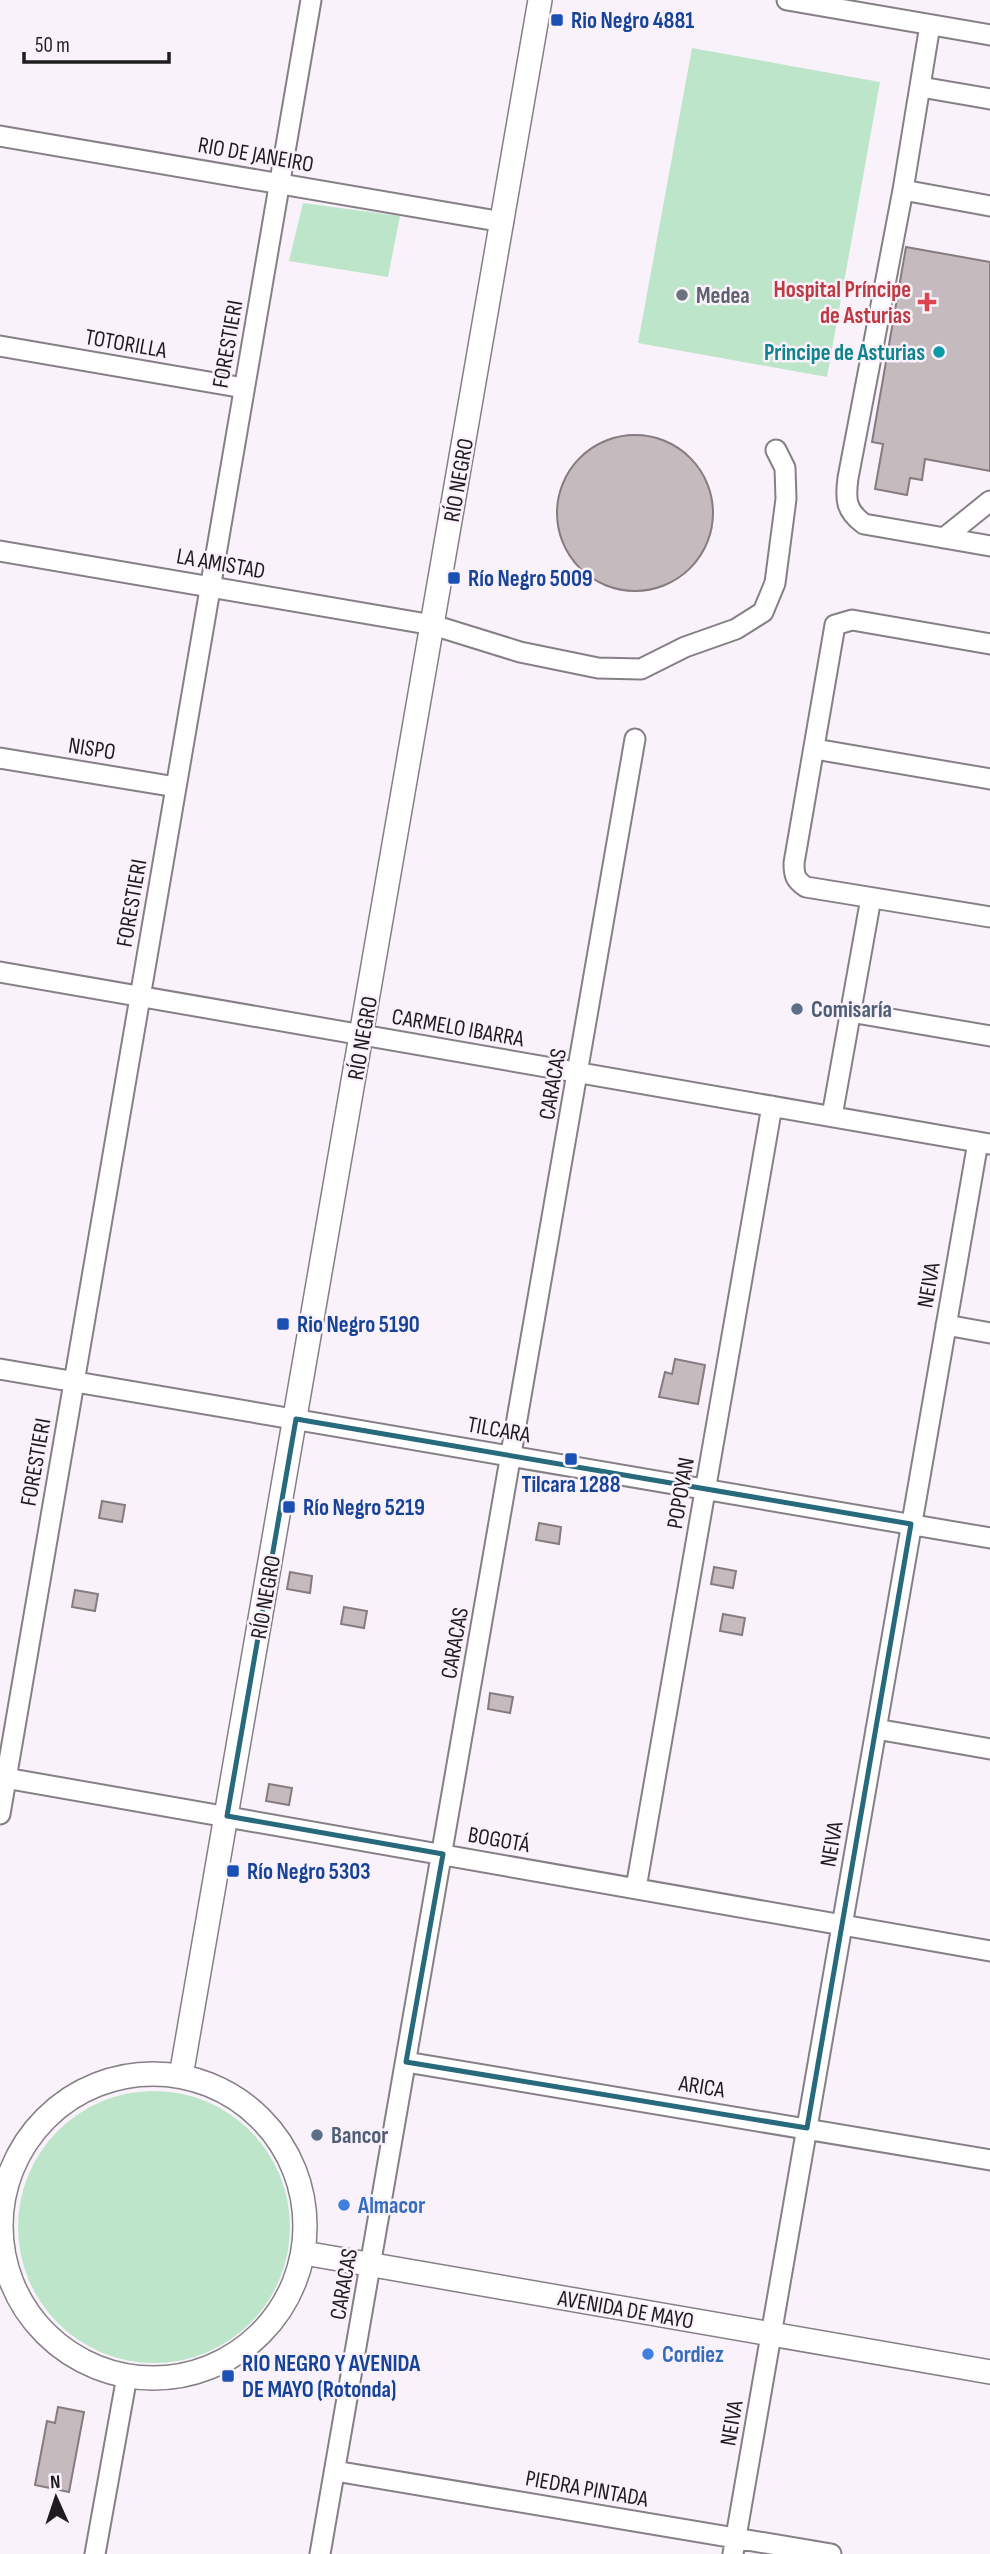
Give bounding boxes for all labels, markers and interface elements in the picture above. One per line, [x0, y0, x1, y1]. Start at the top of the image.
place label: Rio Negro 4881 [571, 7, 694, 35]
marker: Rio Negro 4881 [549, 12, 565, 28]
scale bar [24, 21, 170, 65]
text: 50 m [35, 33, 70, 58]
street label: RIO DE JANEIRO [196, 131, 316, 179]
place label: Hospital Príncipe de Asturias [774, 276, 911, 330]
place label: Medea [696, 282, 750, 310]
marker: Medea [674, 287, 690, 303]
marker: Hospital Príncipe de Asturias [917, 292, 937, 312]
street label: FORESTIERI [207, 298, 249, 390]
street label: TOTORILLA [83, 323, 169, 365]
place label: Principe de Asturias [764, 339, 925, 367]
marker: Principe de Asturias [931, 344, 947, 360]
street label: RÍO NEGRO [438, 436, 480, 524]
street label: LA AMISTAD [174, 542, 267, 586]
place label: Río Negro 5009 [468, 565, 593, 593]
marker: Río Negro 5009 [446, 570, 462, 586]
street label: NISPO [66, 731, 117, 767]
street label: FORESTIERI [111, 857, 153, 949]
street label: RÍO NEGRO [342, 994, 384, 1082]
place label: Comisaría [811, 996, 892, 1024]
marker: Comisaría [789, 1001, 805, 1017]
street label: CARMELO IBARRA [390, 1003, 526, 1053]
street label: CARACAS [533, 1046, 573, 1122]
street label: NEIVA [911, 1260, 947, 1310]
place label: Rio Negro 5190 [297, 1311, 420, 1339]
marker: Rio Negro 5190 [275, 1316, 291, 1332]
street label: TILCARA [465, 1411, 533, 1449]
street label: FORESTIERI [15, 1416, 57, 1508]
marker: Tilcara 1288 [563, 1451, 579, 1467]
street label: POPOYAN [661, 1455, 701, 1531]
place label: Tilcara 1288 [521, 1471, 621, 1499]
place label: Río Negro 5219 [303, 1494, 425, 1522]
marker: Río Negro 5219 [281, 1499, 297, 1515]
street label: RÍO NEGRO [245, 1553, 287, 1641]
street label: CARACAS [435, 1605, 475, 1681]
street label: NEIVA [814, 1819, 850, 1869]
street label: BOGOTÁ [466, 1821, 532, 1859]
place label: Río Negro 5303 [247, 1858, 371, 1886]
marker: Río Negro 5303 [225, 1863, 241, 1879]
street label: ARICA [676, 2069, 727, 2104]
place label: Bancor [331, 2122, 388, 2150]
marker: Bancor [309, 2127, 325, 2143]
place label: Almacor [357, 2192, 425, 2220]
marker: Almacor [336, 2197, 352, 2213]
street label: CARACAS [324, 2246, 364, 2322]
street label: AVENIDA DE MAYO [555, 2284, 696, 2336]
place label: Cordiez [662, 2341, 724, 2369]
marker: Cordiez [640, 2346, 656, 2362]
place label: RIO NEGRO Y AVENIDA DE MAYO (Rotonda) [242, 2350, 421, 2404]
marker: RIO NEGRO Y AVENIDA DE MAYO (Rotonda) [220, 2368, 236, 2384]
street label: NEIVA [714, 2398, 750, 2448]
north arrow [21, 2463, 91, 2533]
street label: PIEDRA PINTADA [523, 2464, 651, 2514]
text: N [50, 2471, 61, 2494]

